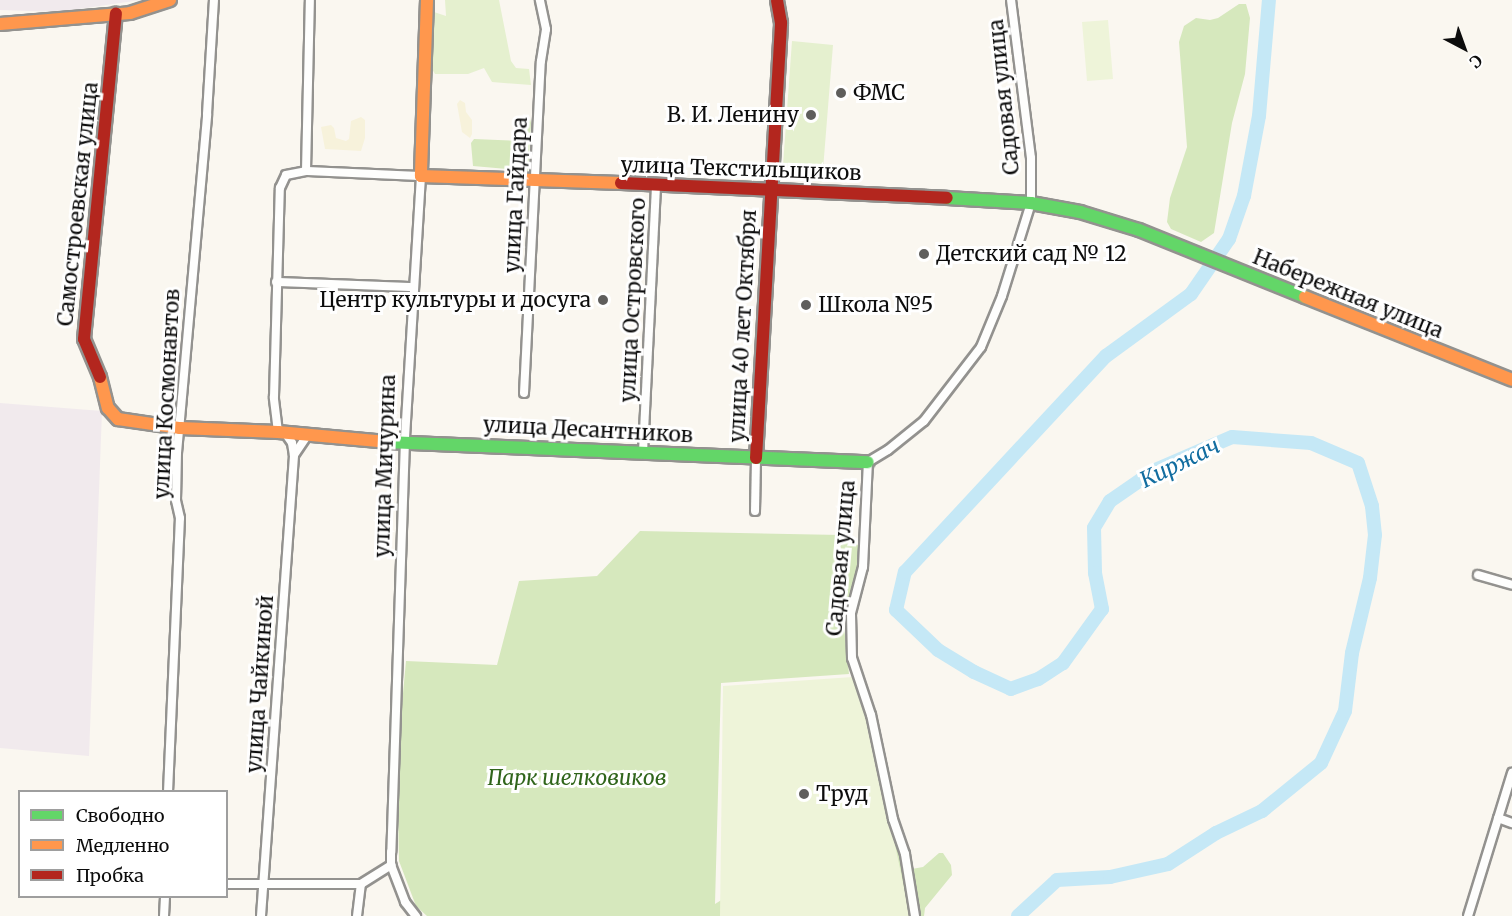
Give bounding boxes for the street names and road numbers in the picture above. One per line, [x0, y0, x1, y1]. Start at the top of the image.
street label: Садовая улица [983, 18, 1025, 176]
street label: Самостроевская улица [53, 81, 103, 327]
street label: улица Гайдара [499, 116, 533, 274]
street label: улица Текстильщиков [620, 152, 862, 186]
street label: улица Островского [615, 197, 651, 403]
street label: улица 40 лет Октября [724, 209, 762, 443]
street label: Набережная улица [1249, 244, 1447, 344]
street label: улица Космонавтов [149, 288, 185, 500]
street label: улица Мичурина [369, 374, 401, 558]
street label: улица Десантников [482, 412, 694, 448]
street label: Садовая улица [822, 479, 860, 637]
street label: улица Чайкиной [241, 594, 279, 774]

